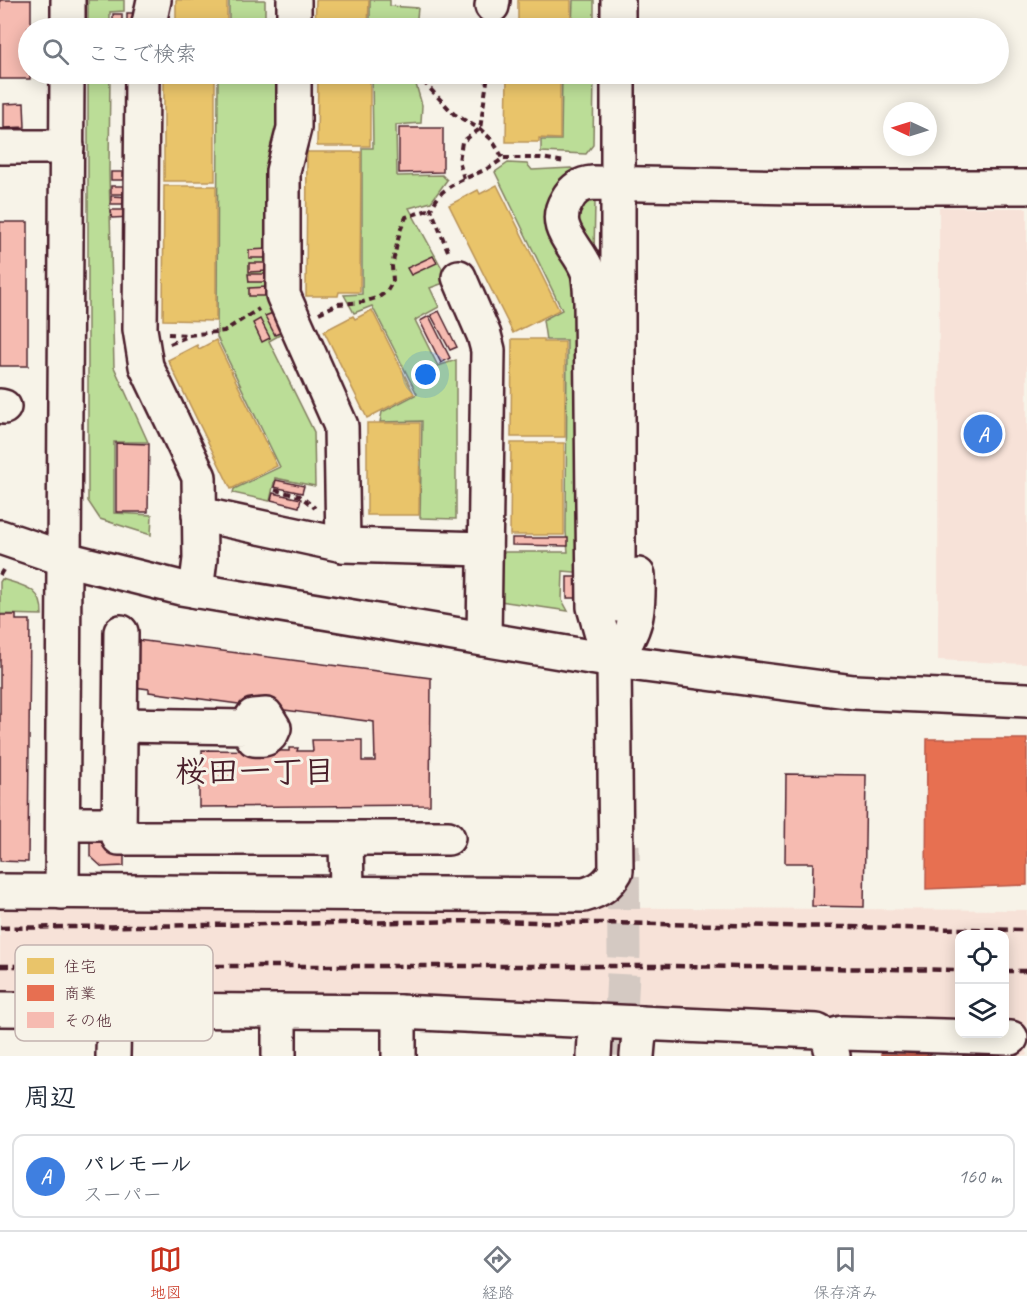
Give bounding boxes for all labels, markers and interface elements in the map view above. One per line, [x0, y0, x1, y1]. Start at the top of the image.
search box [18, 18, 1009, 84]
icon: search [39, 35, 72, 68]
text: ここで検索 [87, 40, 197, 68]
north arrow [883, 102, 937, 156]
your location [411, 360, 440, 389]
pin: A [964, 412, 1002, 456]
district label: 桜田一丁目 [175, 751, 335, 792]
map controls [955, 930, 1009, 1038]
button: locate [955, 930, 1009, 984]
legend [15, 945, 213, 1041]
text: 住宅 [64, 957, 96, 977]
text: 商業 [64, 984, 96, 1004]
button: layers [955, 984, 1009, 1038]
text: その他 [64, 1011, 112, 1031]
text: 周辺 [24, 1081, 76, 1114]
text: パレモール [83, 1150, 192, 1178]
text: A [40, 1164, 51, 1189]
text: 160 m [958, 1164, 1001, 1189]
text: スーパー [83, 1182, 162, 1207]
tab: 地図 [149, 1243, 182, 1303]
tab: 経路 [481, 1243, 514, 1303]
tab: 保存済み [813, 1243, 877, 1303]

